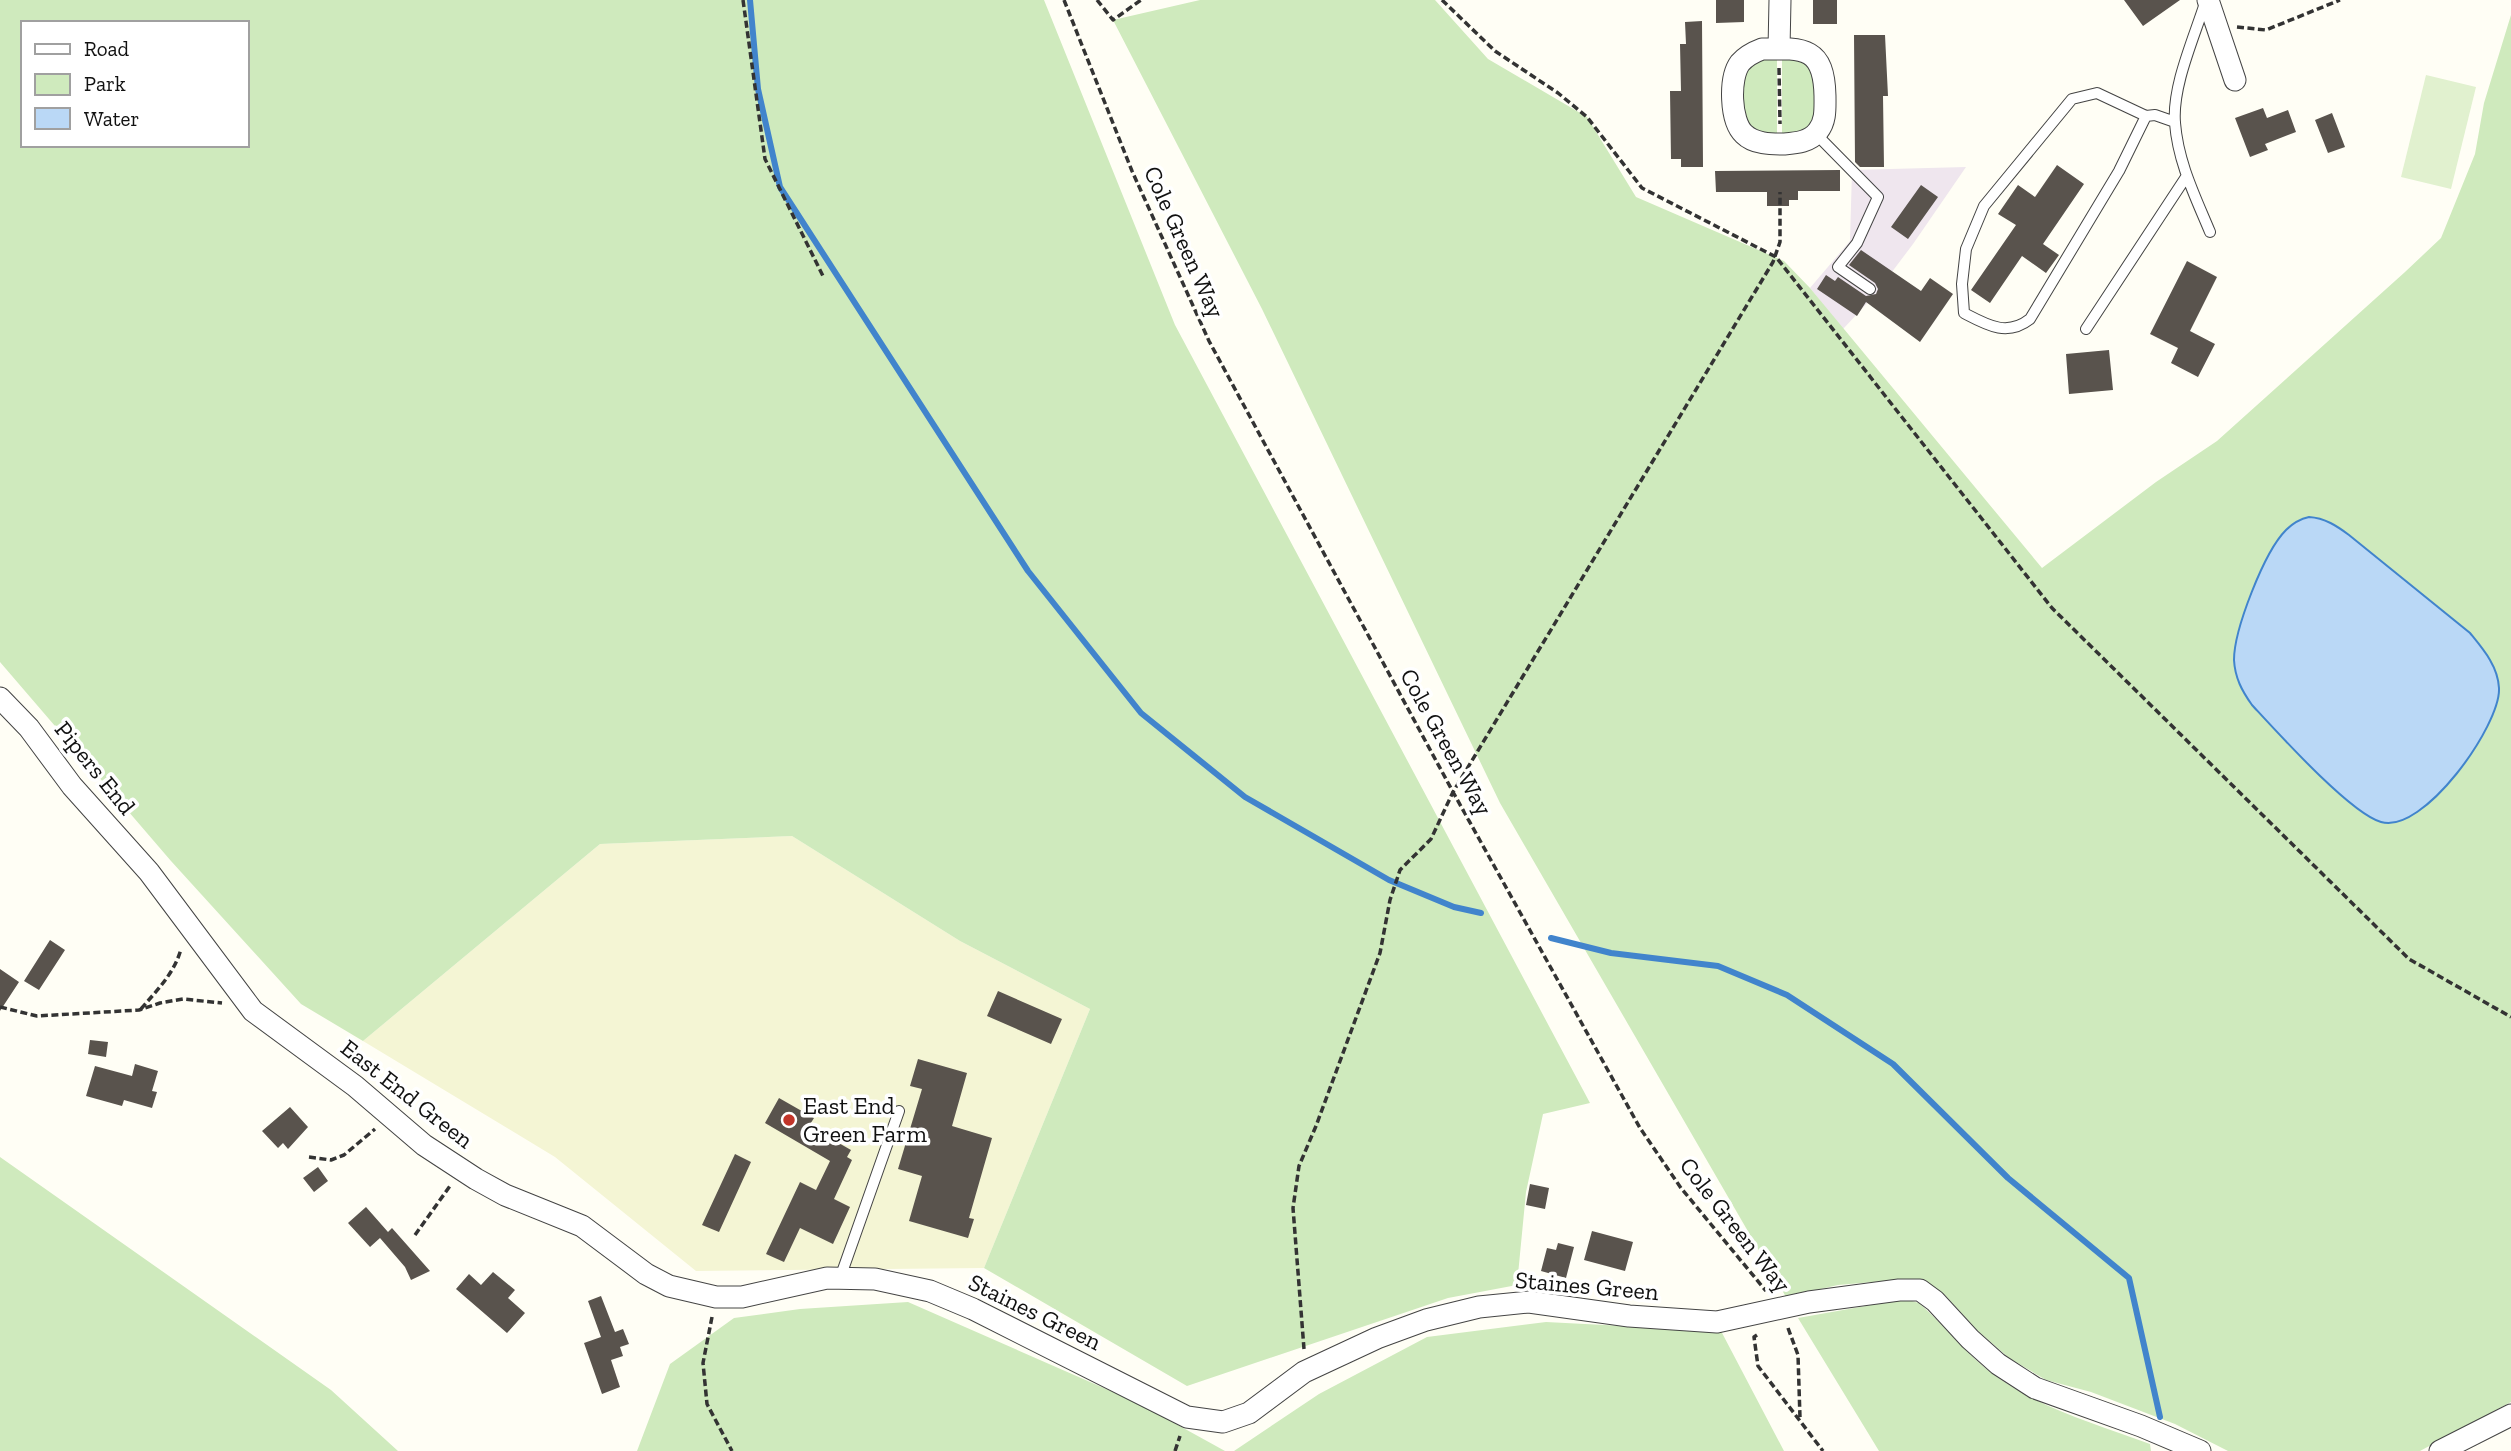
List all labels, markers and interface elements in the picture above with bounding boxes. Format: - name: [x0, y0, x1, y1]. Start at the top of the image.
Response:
- legend: [21, 21, 248, 147]
- text: Road: [84, 36, 130, 61]
- text: Park: [84, 71, 126, 96]
- text: Water: [84, 106, 139, 131]
- street label: Cole Green Way: [1138, 161, 1231, 323]
- street label: Cole Green Way: [1394, 663, 1499, 821]
- street label: Pipers End: [49, 715, 142, 820]
- street label: East End Green: [335, 1033, 479, 1154]
- place label: East End Green Farm: [803, 1091, 927, 1148]
- marker: East End Green Farm: [781, 1112, 797, 1128]
- street label: Cole Green Way: [1674, 1151, 1798, 1299]
- street label: Staines Green: [1514, 1265, 1660, 1306]
- street label: Staines Green: [964, 1267, 1106, 1356]

